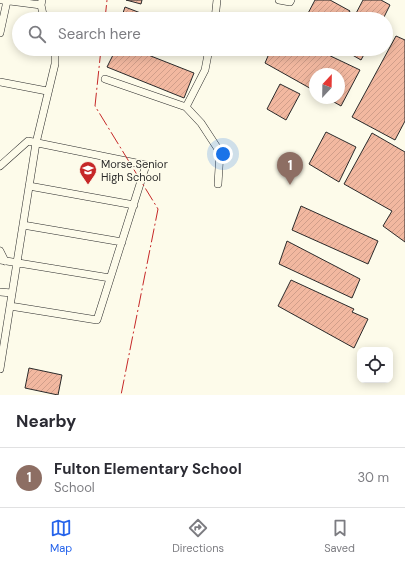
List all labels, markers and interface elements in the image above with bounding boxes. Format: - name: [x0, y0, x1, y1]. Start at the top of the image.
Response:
- search box: [12, 12, 393, 56]
- icon: search: [26, 23, 48, 45]
- text: Search here: [58, 24, 141, 44]
- north arrow: [309, 68, 345, 104]
- your location: [213, 144, 233, 164]
- pin: 1: [277, 152, 303, 185]
- place label: Morse Senior High School: [101, 157, 168, 184]
- school or university icon: Morse Senior High School: [78, 160, 98, 185]
- map controls: [357, 347, 393, 383]
- button: locate: [357, 347, 393, 383]
- text: Nearby: [16, 410, 76, 432]
- text: Fulton Elementary School: [54, 459, 242, 479]
- text: 1: [27, 469, 31, 486]
- text: 30 m: [357, 469, 389, 486]
- text: School: [54, 479, 95, 496]
- tab: Map: [50, 517, 72, 555]
- tab: Directions: [172, 517, 224, 555]
- tab: Saved: [324, 517, 355, 555]

